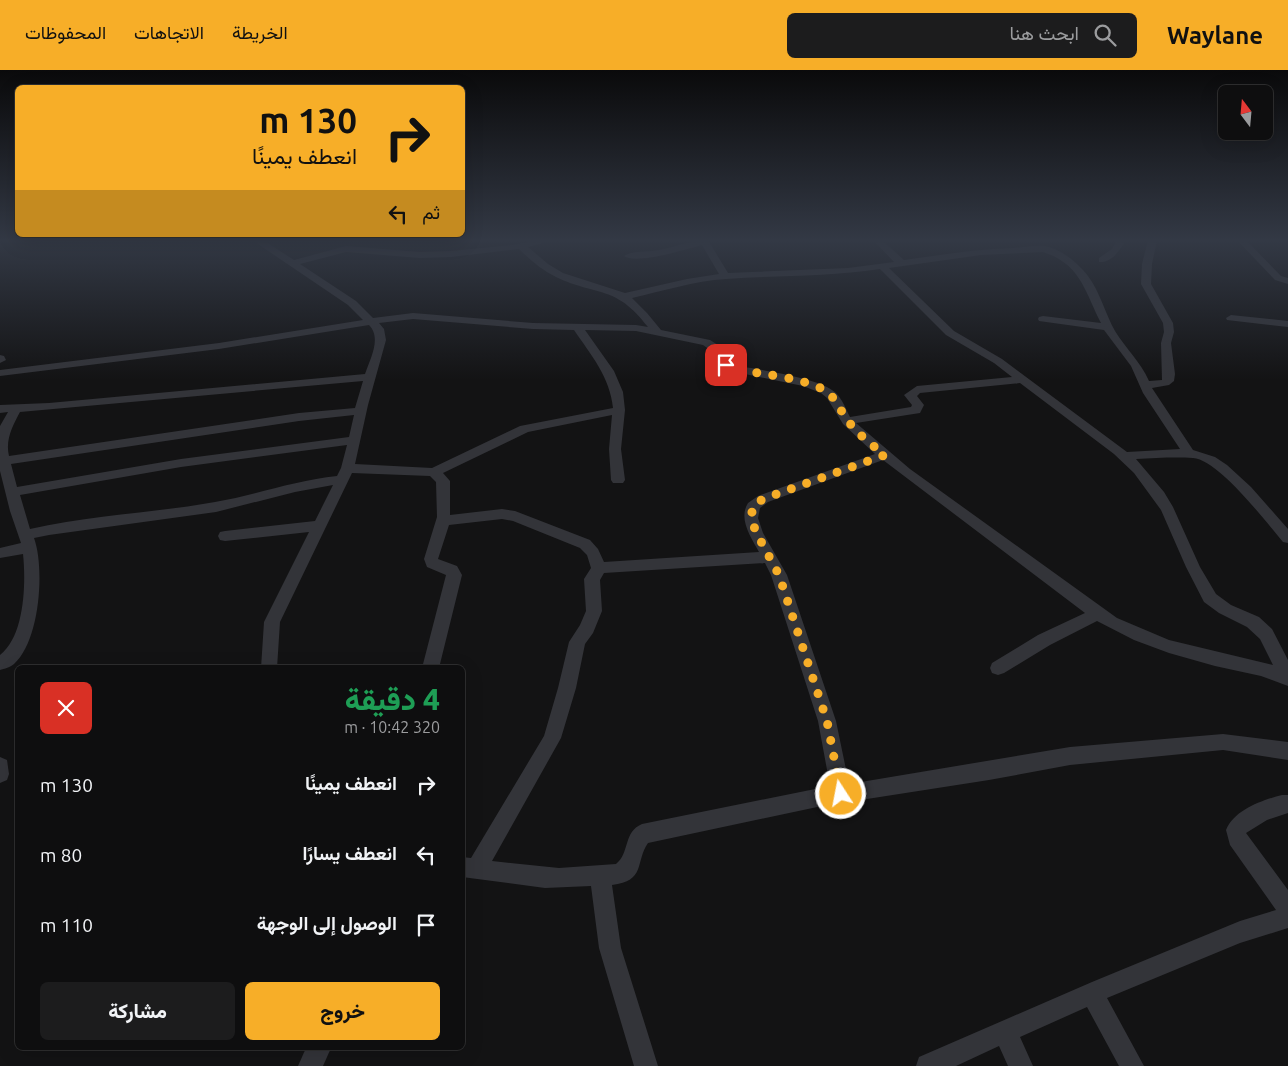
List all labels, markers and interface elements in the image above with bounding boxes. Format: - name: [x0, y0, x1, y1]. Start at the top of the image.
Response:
- search box: [787, 13, 1137, 58]
- icon: search: [1091, 21, 1119, 49]
- text: المحفوظات: [25, 22, 106, 42]
- text: الاتجاهات: [134, 22, 204, 42]
- text: الخريطة: [232, 22, 288, 42]
- text: ابحث هنا: [1009, 22, 1079, 44]
- text: Waylane: [1167, 22, 1263, 49]
- north arrow: [1218, 85, 1272, 140]
- map controls: [1218, 85, 1273, 140]
- text: 130 m: [259, 100, 357, 140]
- icon: right: [375, 105, 440, 170]
- text: انعطف يمينًا: [252, 143, 357, 168]
- icon: left: [384, 200, 412, 228]
- text: ثم: [422, 201, 440, 223]
- pin: [705, 344, 747, 386]
- icon: arrive: [712, 351, 740, 379]
- button: close: [40, 682, 92, 734]
- text: 4 دقيقة: [345, 682, 440, 716]
- text: 320 m · 10:42: [344, 718, 440, 736]
- position arrow: [814, 767, 866, 819]
- icon: right: [412, 771, 440, 799]
- text: انعطف يمينًا: [305, 772, 397, 794]
- text: 130 m: [40, 774, 93, 796]
- icon: left: [412, 841, 440, 869]
- text: انعطف يسارًا: [303, 842, 397, 864]
- text: 80 m: [40, 844, 82, 866]
- icon: arrive: [412, 911, 440, 939]
- text: الوصول إلى الوجهة: [257, 912, 397, 934]
- text: 110 m: [40, 914, 93, 936]
- button: مشاركة: [40, 982, 235, 1040]
- button: خروج: [245, 982, 440, 1040]

